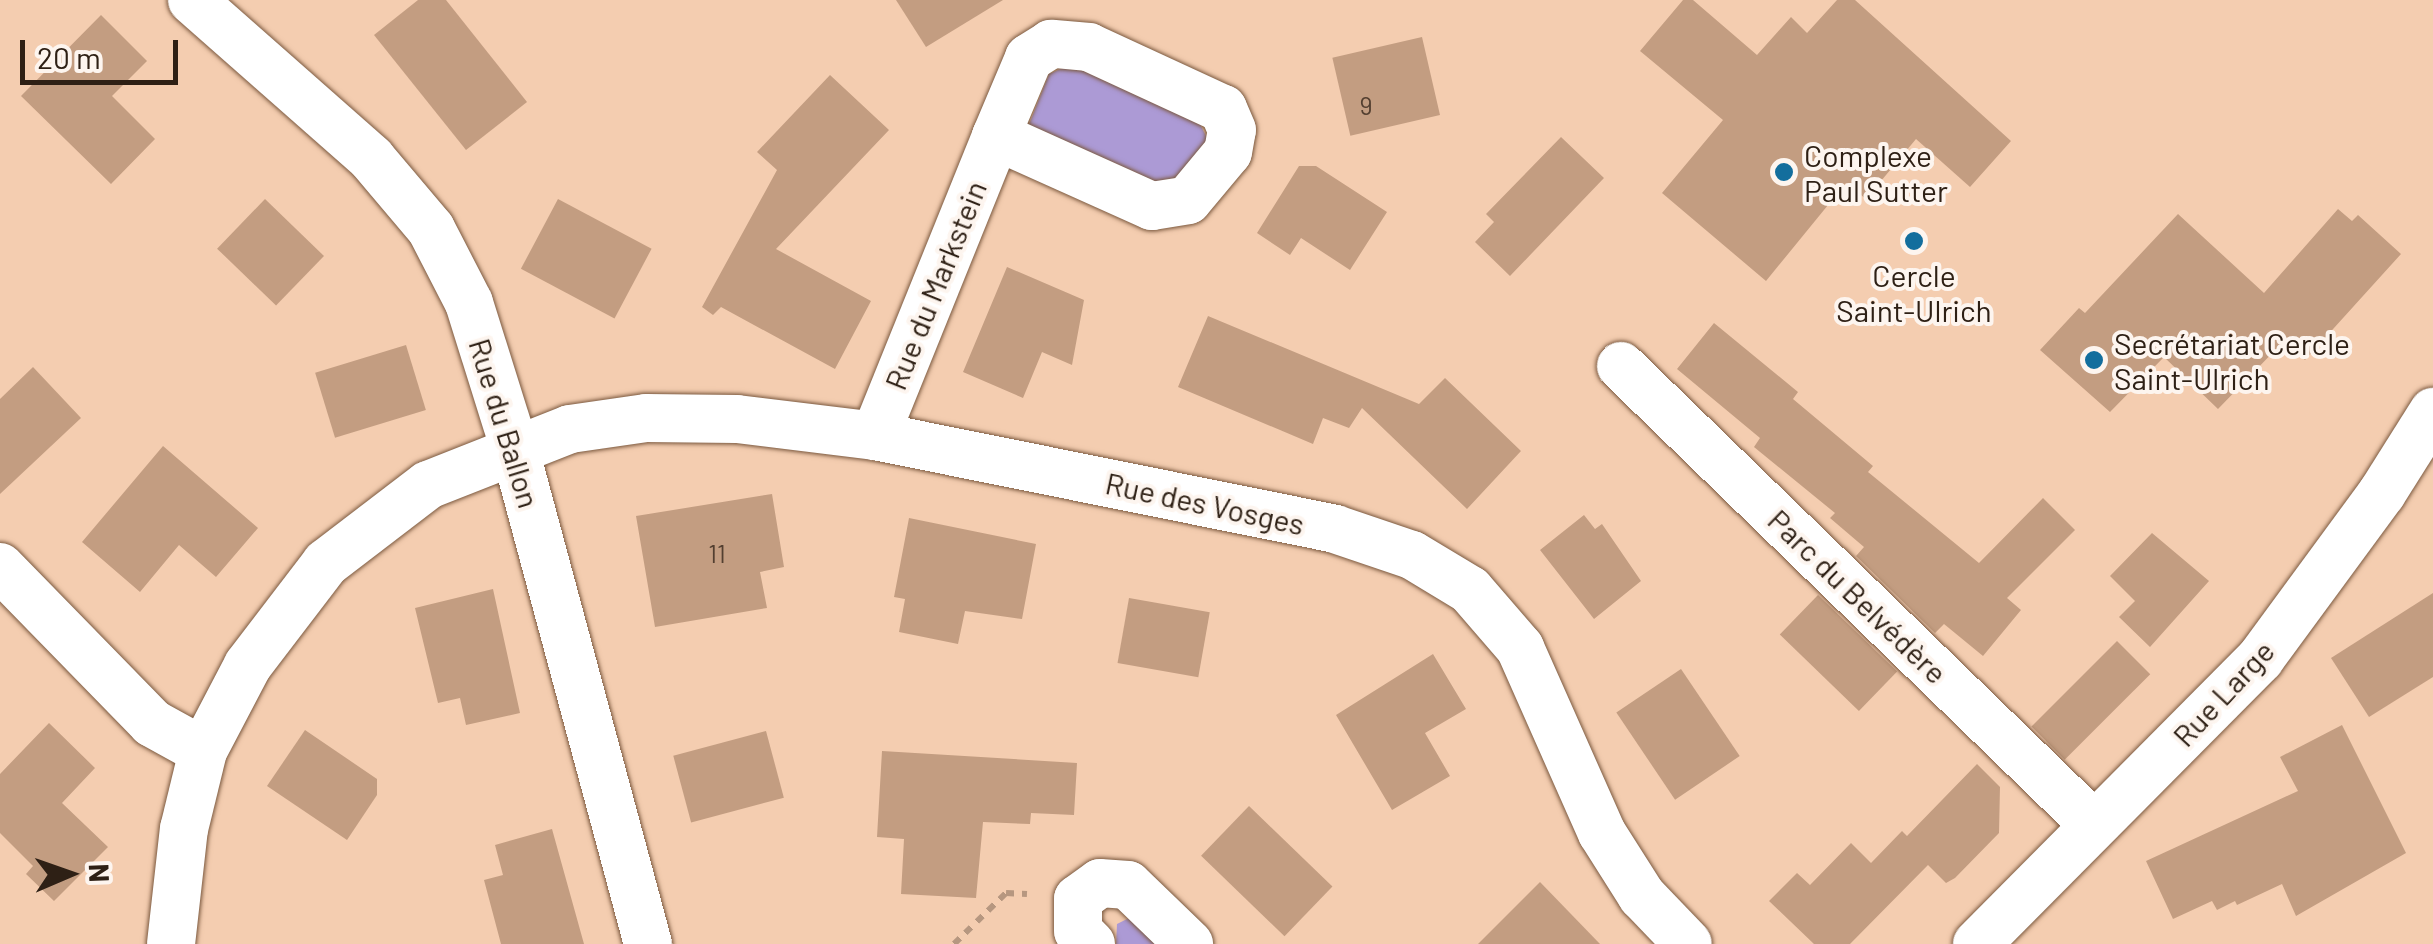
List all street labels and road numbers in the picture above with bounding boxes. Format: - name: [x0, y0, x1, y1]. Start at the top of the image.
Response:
- street label: Rue du Markstein: [877, 175, 993, 395]
- street label: Rue du Ballon: [462, 334, 548, 512]
- street label: Rue des Vosges: [1102, 464, 1308, 542]
- street label: Parc du Belvédère: [1761, 502, 1955, 690]
- street label: Rue Large: [2165, 633, 2281, 753]

